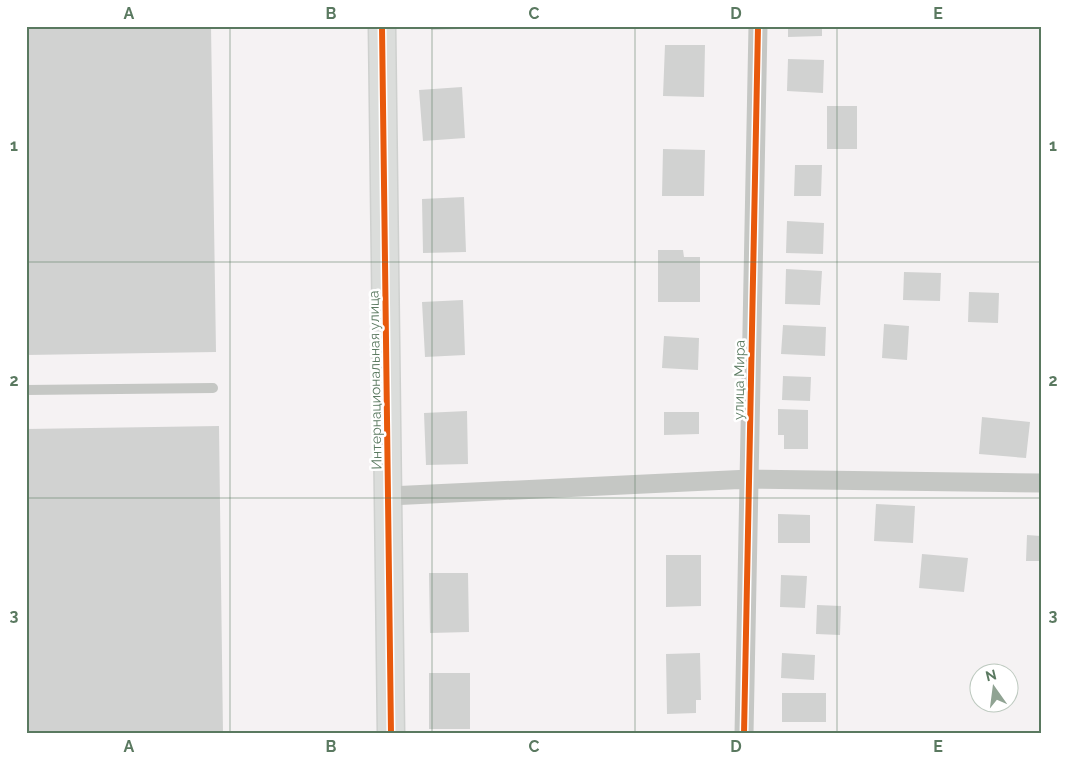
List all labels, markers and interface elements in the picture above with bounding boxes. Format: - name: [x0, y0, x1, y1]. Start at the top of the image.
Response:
- text: A: [124, 4, 135, 23]
- text: B: [326, 4, 337, 23]
- text: C: [529, 4, 540, 23]
- text: D: [730, 4, 742, 23]
- text: E: [933, 4, 943, 23]
- text: 1: [10, 136, 18, 155]
- text: 1: [1049, 136, 1057, 155]
- street label: Интернациональная улица: [365, 290, 385, 470]
- street label: улица Мира: [730, 340, 748, 420]
- text: 2: [9, 371, 19, 390]
- text: 2: [1048, 371, 1058, 390]
- text: 3: [10, 606, 19, 625]
- text: 3: [1049, 606, 1058, 625]
- north arrow: [970, 662, 1020, 712]
- text: N: [984, 666, 998, 684]
- text: A: [124, 737, 135, 756]
- text: B: [326, 737, 337, 756]
- text: C: [529, 737, 540, 756]
- text: D: [730, 737, 742, 756]
- text: E: [933, 737, 943, 756]

